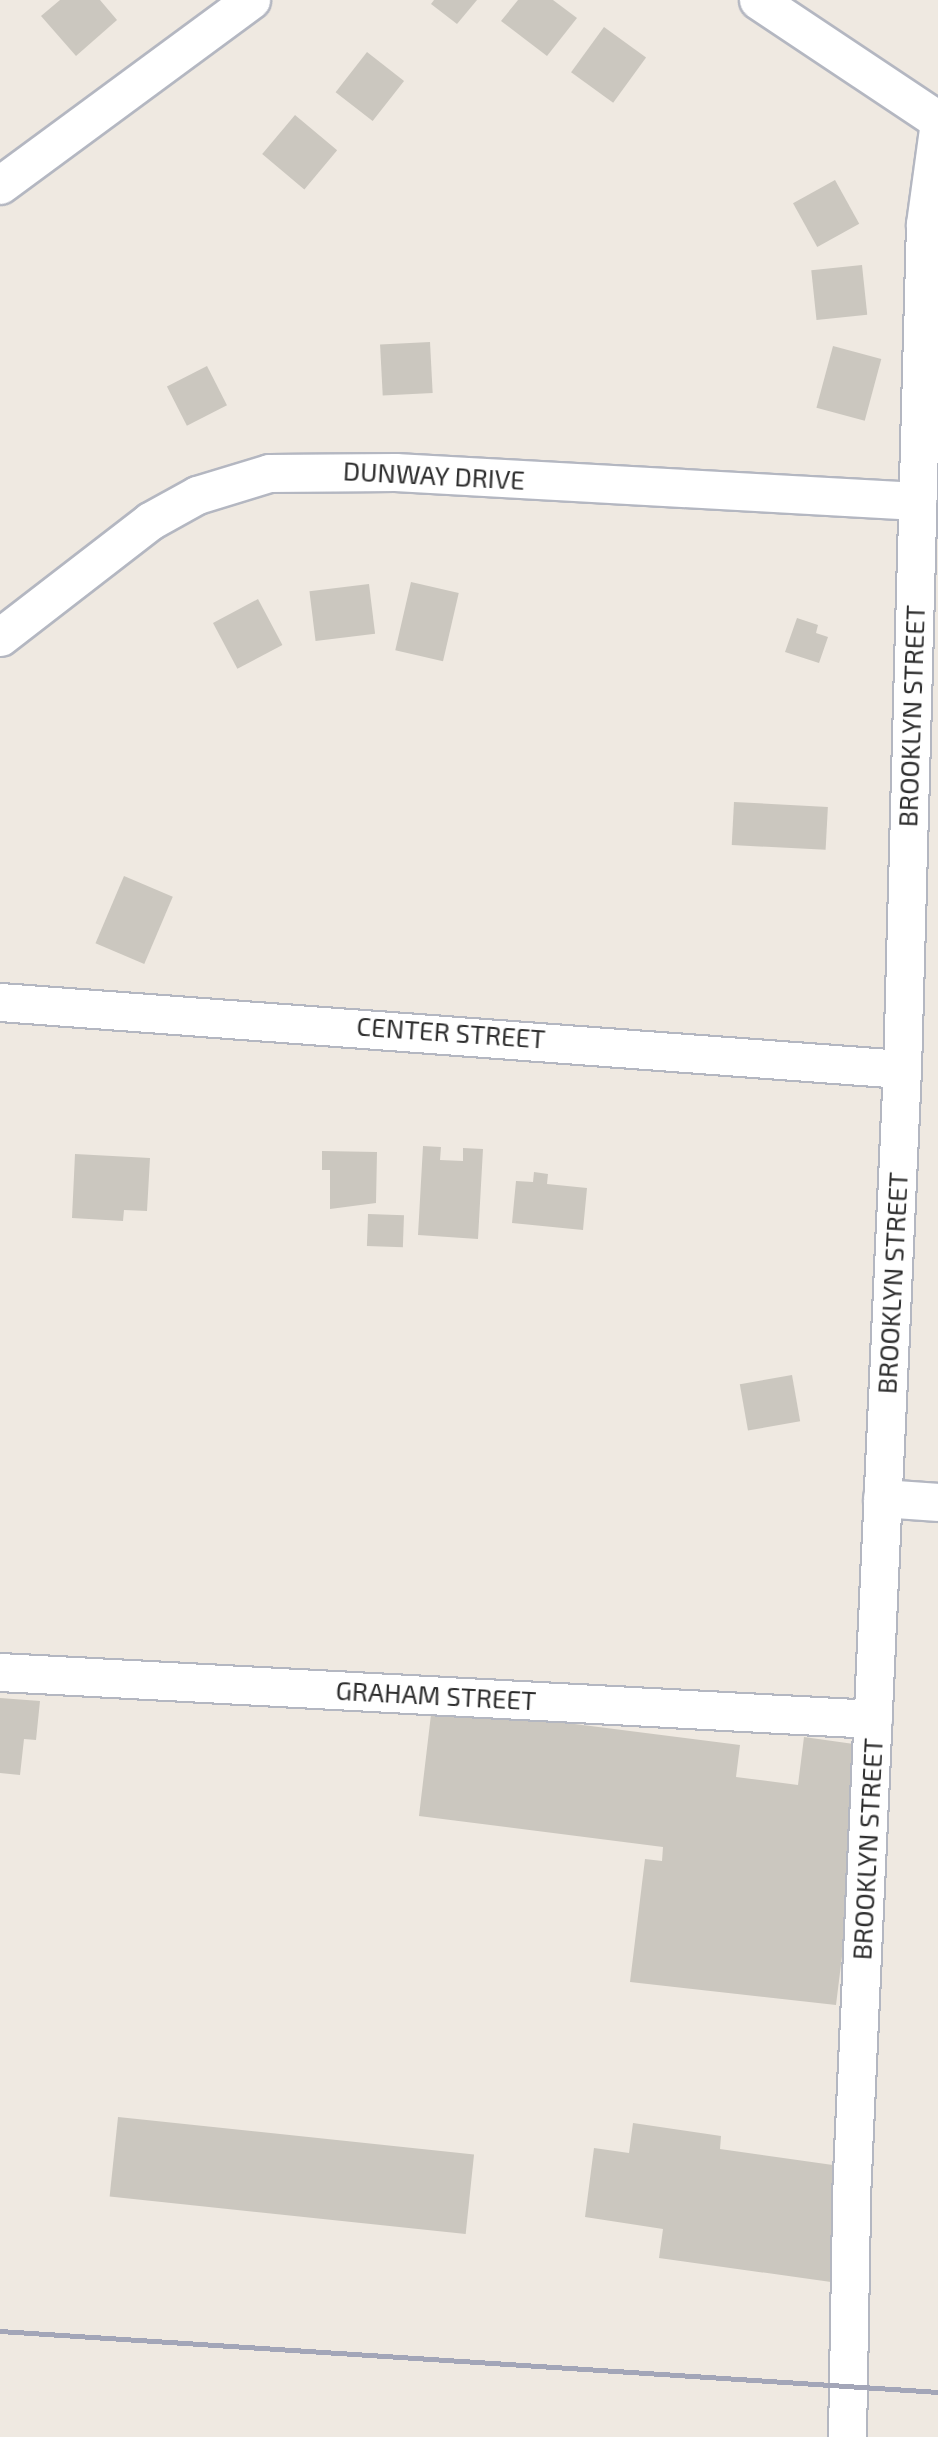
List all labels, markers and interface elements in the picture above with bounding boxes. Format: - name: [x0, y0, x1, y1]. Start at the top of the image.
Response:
- street label: DUNWAY DRIVE: [342, 455, 526, 495]
- street label: BROOKLYN STREET: [892, 604, 930, 828]
- street label: CENTER STREET: [356, 1010, 546, 1054]
- street label: BROOKLYN STREET: [871, 1171, 913, 1395]
- street label: GRAHAM STREET: [335, 1674, 537, 1716]
- street label: BROOKLYN STREET: [846, 1737, 888, 1961]

